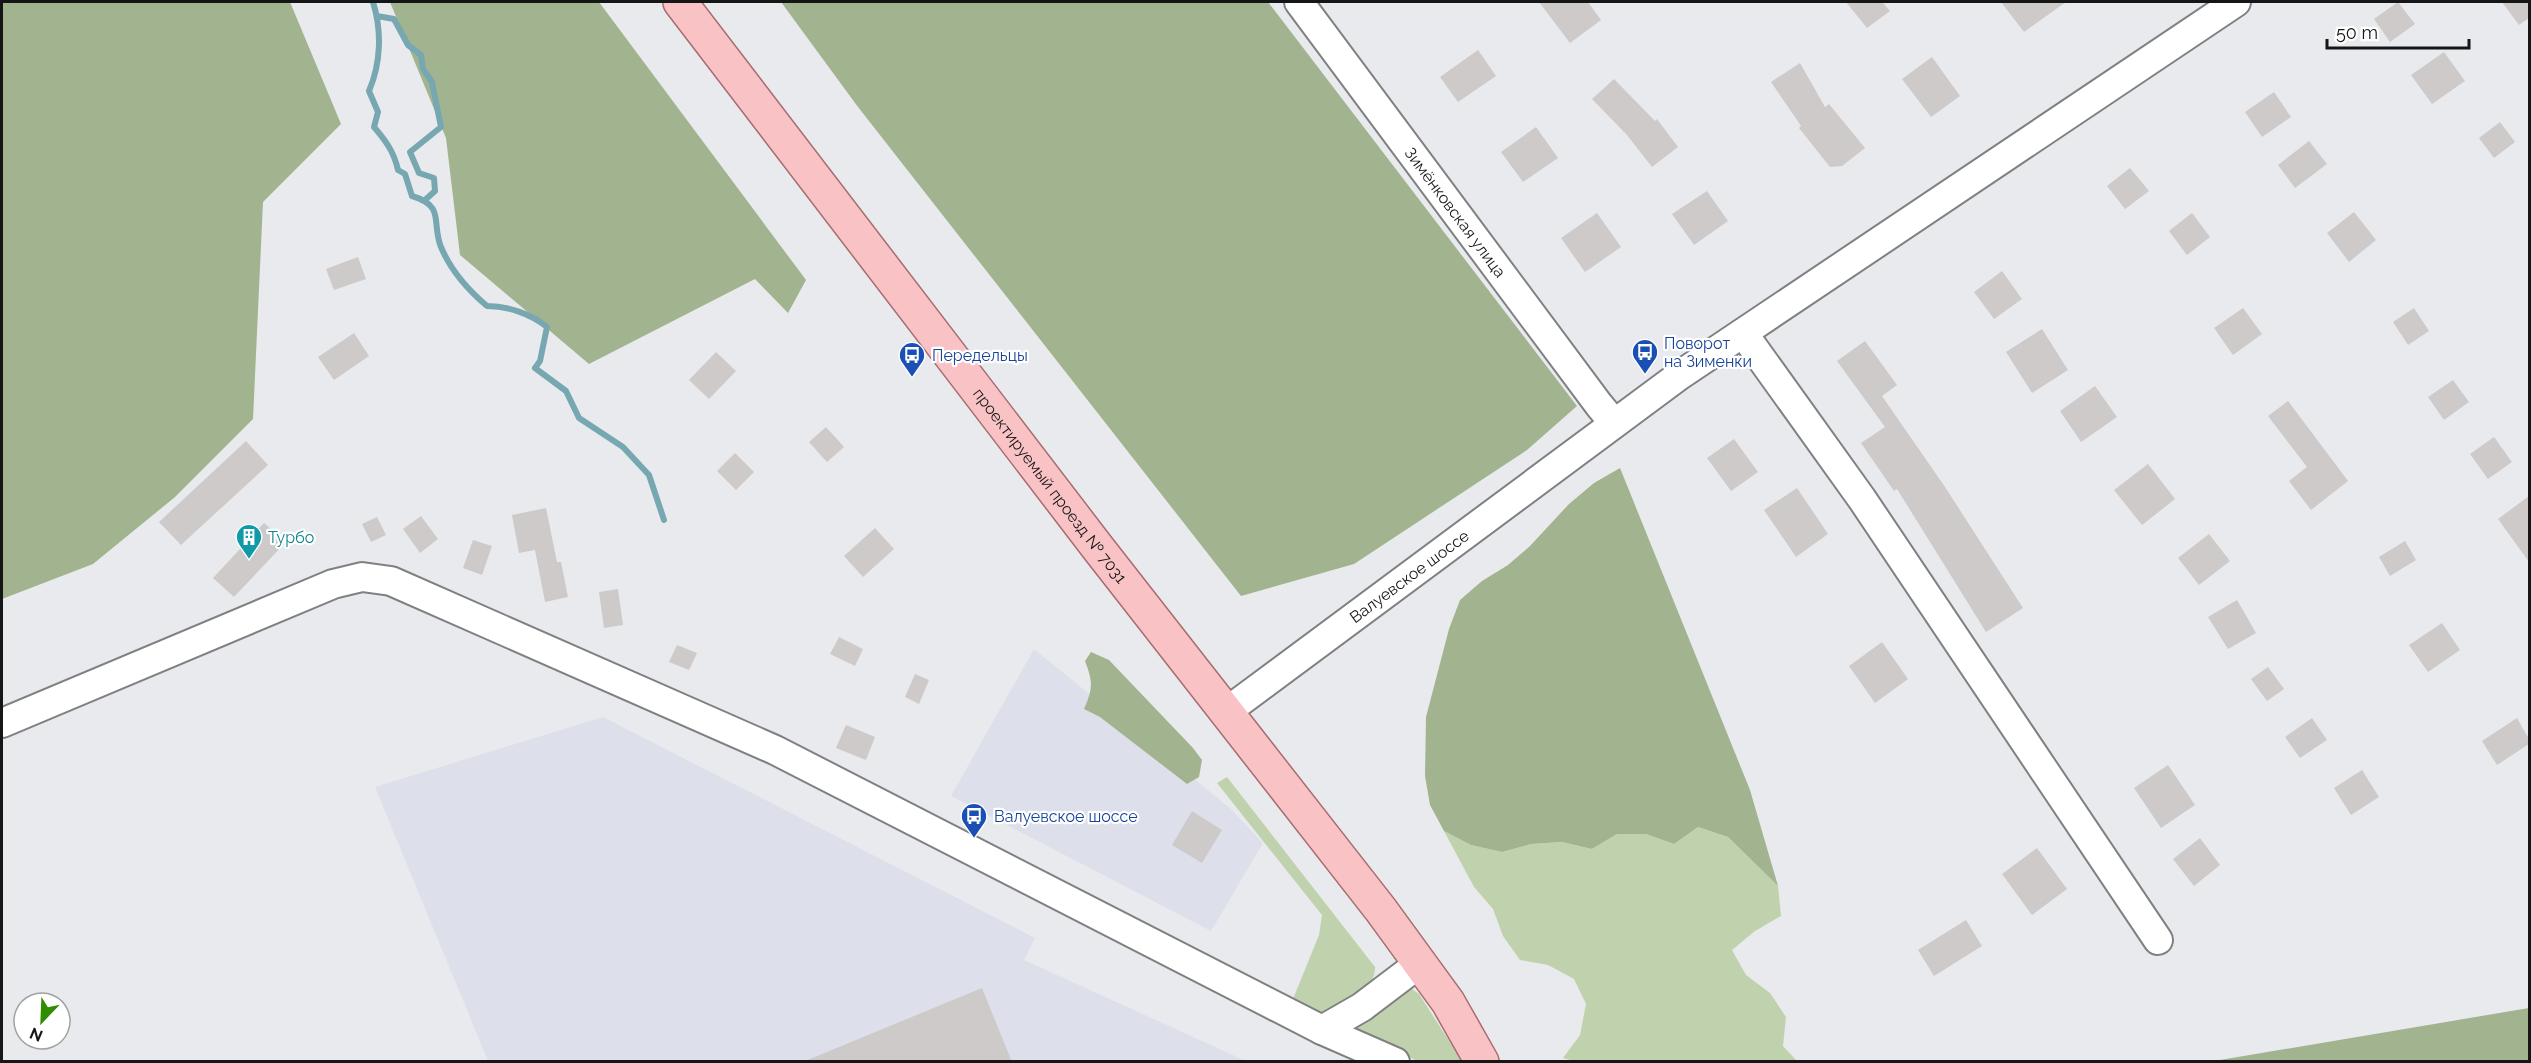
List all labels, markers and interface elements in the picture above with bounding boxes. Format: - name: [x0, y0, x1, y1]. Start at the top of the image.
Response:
- scale bar: [2327, 12, 2470, 50]
- text: 50 m: [2336, 22, 2378, 43]
- street label: Зимёнковская улица: [1401, 143, 1510, 281]
- place label: Поворот на Зименки: [1664, 334, 1752, 371]
- bus stop icon: Поворот на Зименки: [1630, 337, 1660, 375]
- bus stop icon: Передельцы: [897, 340, 927, 378]
- place label: Передельцы: [932, 346, 1028, 365]
- street label: проектируемый проезд № 7031: [969, 384, 1131, 587]
- building icon: Турбо: [234, 522, 264, 560]
- street label: Валуевское шоссе: [1346, 526, 1472, 627]
- place label: Турбо: [268, 528, 314, 547]
- bus stop icon: Валуевское шоссе: [959, 801, 989, 839]
- place label: Валуевское шоссе: [994, 807, 1138, 826]
- north arrow: [12, 991, 72, 1051]
- text: N: [27, 1023, 46, 1045]

